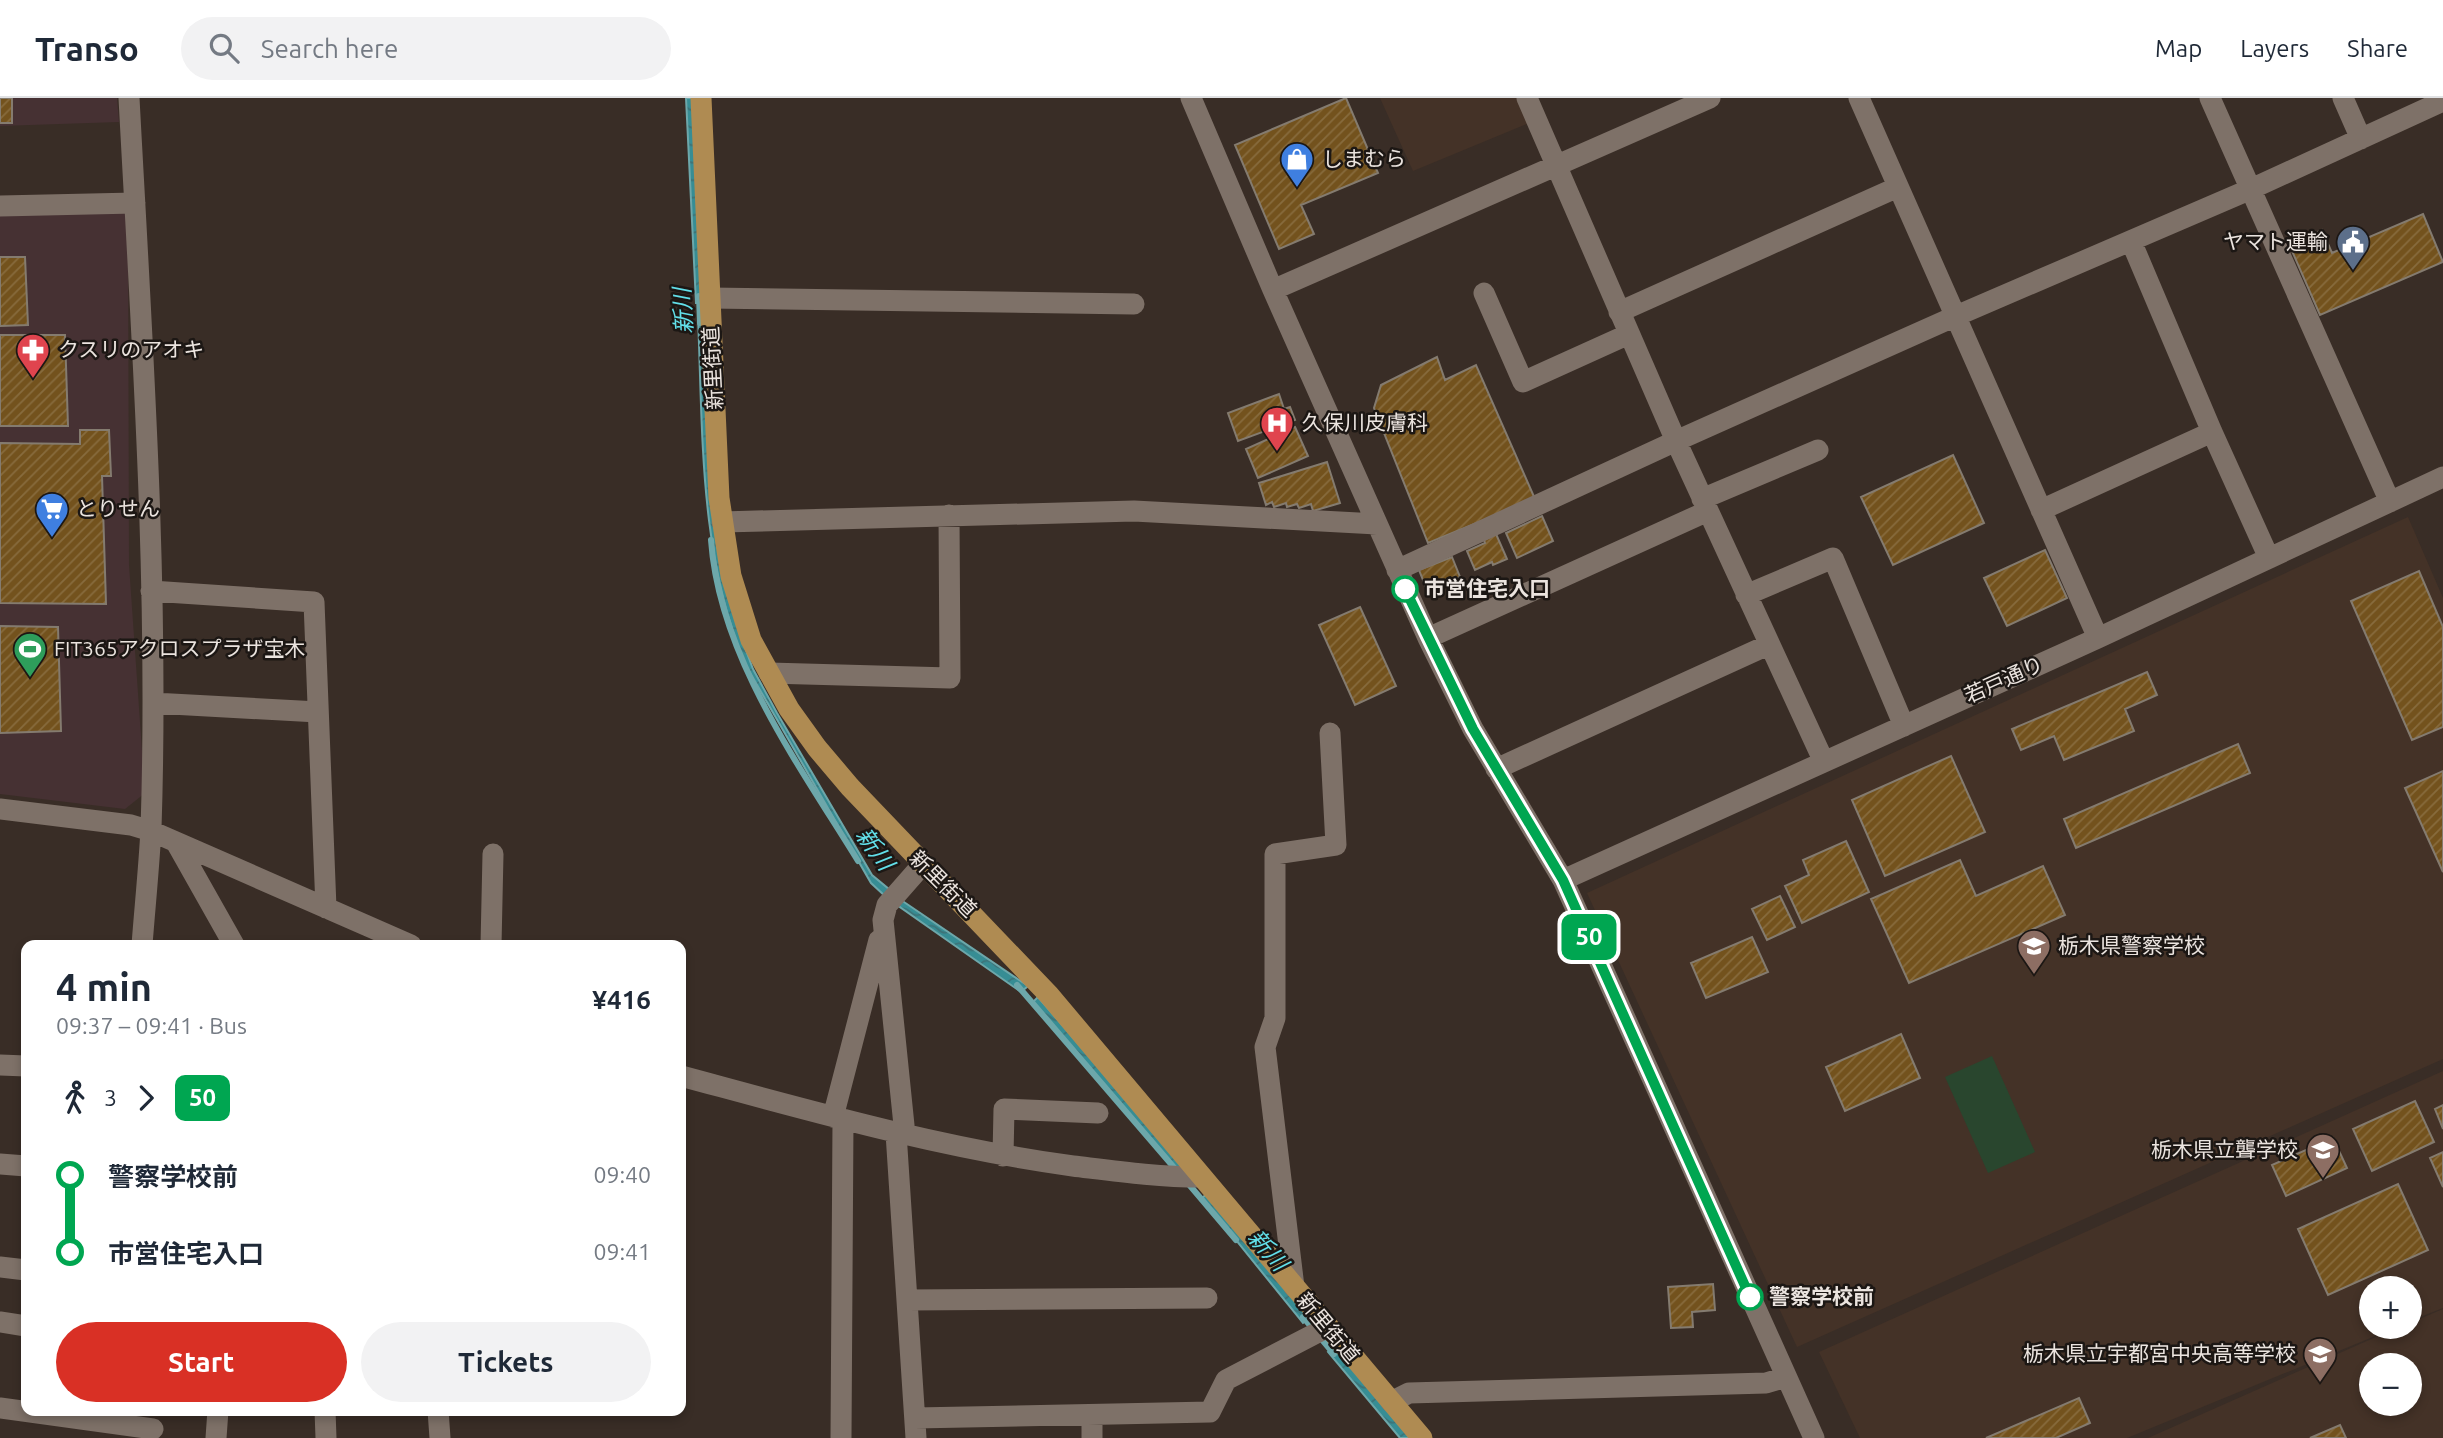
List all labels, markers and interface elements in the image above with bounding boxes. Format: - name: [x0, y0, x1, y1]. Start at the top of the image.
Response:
- search box: [181, 17, 671, 80]
- icon: search: [205, 29, 243, 67]
- text: Transo: [35, 30, 139, 67]
- text: Search here: [261, 34, 398, 63]
- text: Map: [2155, 35, 2202, 62]
- text: Layers: [2240, 35, 2309, 62]
- text: Share: [2347, 35, 2408, 62]
- shop icon: しまむら: [1278, 140, 1316, 189]
- place label: しまむら: [1322, 146, 1406, 170]
- public building icon: ヤマト運輸: [2334, 223, 2372, 272]
- place label: ヤマト運輸: [2223, 229, 2328, 253]
- water label: 新川: [669, 284, 696, 335]
- street label: 新里街道: [698, 325, 726, 411]
- pharmacy icon: クスリのアオキ: [14, 331, 52, 380]
- place label: クスリのアオキ: [58, 337, 204, 361]
- hospital icon: 久保川皮膚科: [1258, 404, 1296, 453]
- place label: 久保川皮膚科: [1302, 410, 1428, 434]
- supermarket icon: とりせん: [33, 490, 71, 539]
- place label: とりせん: [76, 496, 160, 520]
- marker: 市営住宅入口: [1392, 576, 1418, 602]
- place label: 市営住宅入口: [1424, 576, 1550, 600]
- sports icon: FIT365アクロスプラザ宝木: [11, 630, 49, 679]
- place label: FIT365アクロスプラザ宝木: [54, 636, 306, 660]
- street label: 若戸通り: [1960, 651, 2047, 707]
- water label: 新川: [852, 823, 901, 877]
- street label: 新里街道: [906, 845, 982, 921]
- line badge: 50: [1558, 914, 1620, 960]
- text: 50: [1575, 923, 1603, 950]
- school or university icon: 栃木県警察学校: [2015, 927, 2053, 976]
- place label: 栃木県警察学校: [2058, 933, 2205, 957]
- text: 4 min: [56, 966, 152, 1008]
- text: ¥416: [592, 985, 651, 1014]
- text: 09:37 – 09:41 · Bus: [56, 1013, 247, 1038]
- icon: walk: [56, 1079, 94, 1117]
- icon: forward: [127, 1079, 165, 1117]
- text: 50: [189, 1084, 216, 1111]
- text: 3: [104, 1085, 117, 1110]
- school or university icon: 栃木県立聾学校: [2304, 1131, 2342, 1180]
- place label: 栃木県立聾学校: [2151, 1137, 2298, 1161]
- text: 警察学校前: [108, 1162, 238, 1191]
- text: 09:40: [593, 1162, 651, 1187]
- water label: 新川: [1244, 1224, 1295, 1277]
- text: 市営住宅入口: [108, 1239, 264, 1268]
- text: 09:41: [593, 1239, 651, 1264]
- map controls: [2359, 1276, 2422, 1416]
- button: +: [2359, 1276, 2422, 1339]
- marker: 警察学校前: [1737, 1284, 1763, 1310]
- place label: 警察学校前: [1769, 1284, 1874, 1308]
- street label: 新里街道: [1293, 1287, 1365, 1367]
- button: Start: [56, 1322, 347, 1402]
- button: Tickets: [361, 1322, 651, 1402]
- school or university icon: 栃木県立宇都宮中央高等学校: [2301, 1335, 2339, 1384]
- place label: 栃木県立宇都宮中央高等学校: [2023, 1341, 2296, 1365]
- button: −: [2359, 1353, 2422, 1416]

